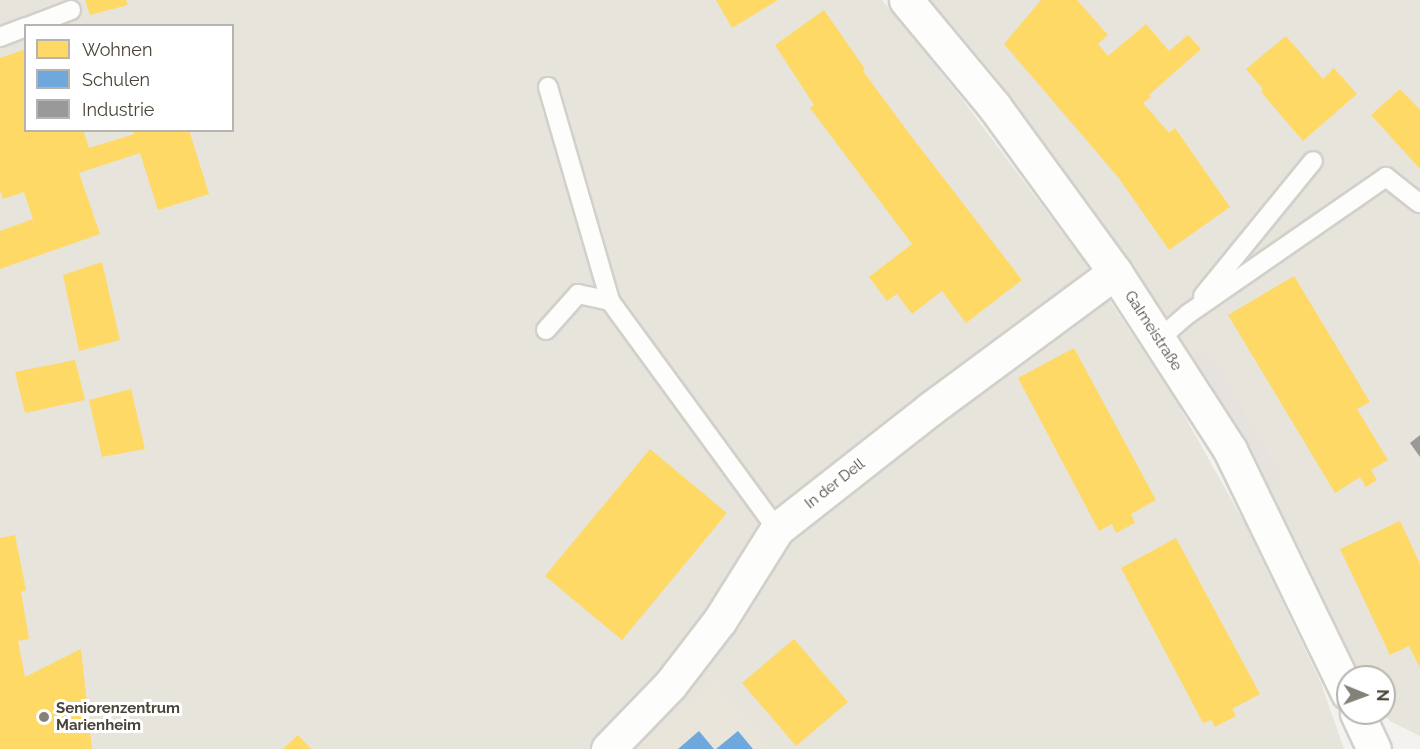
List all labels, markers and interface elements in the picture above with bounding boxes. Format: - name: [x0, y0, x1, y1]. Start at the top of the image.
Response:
- legend: [24, 24, 234, 132]
- text: Wohnen: [82, 39, 152, 60]
- text: Schulen: [82, 69, 150, 90]
- text: Industrie: [82, 99, 154, 120]
- street label: Galmeistraße: [1121, 288, 1185, 374]
- street label: In der Dell: [801, 455, 869, 513]
- north arrow: [1336, 665, 1396, 725]
- text: N: [1373, 689, 1392, 702]
- place label: Seniorenzentrum Marienheim: [56, 699, 180, 734]
- marker: Seniorenzentrum Marienheim: [37, 710, 51, 724]

